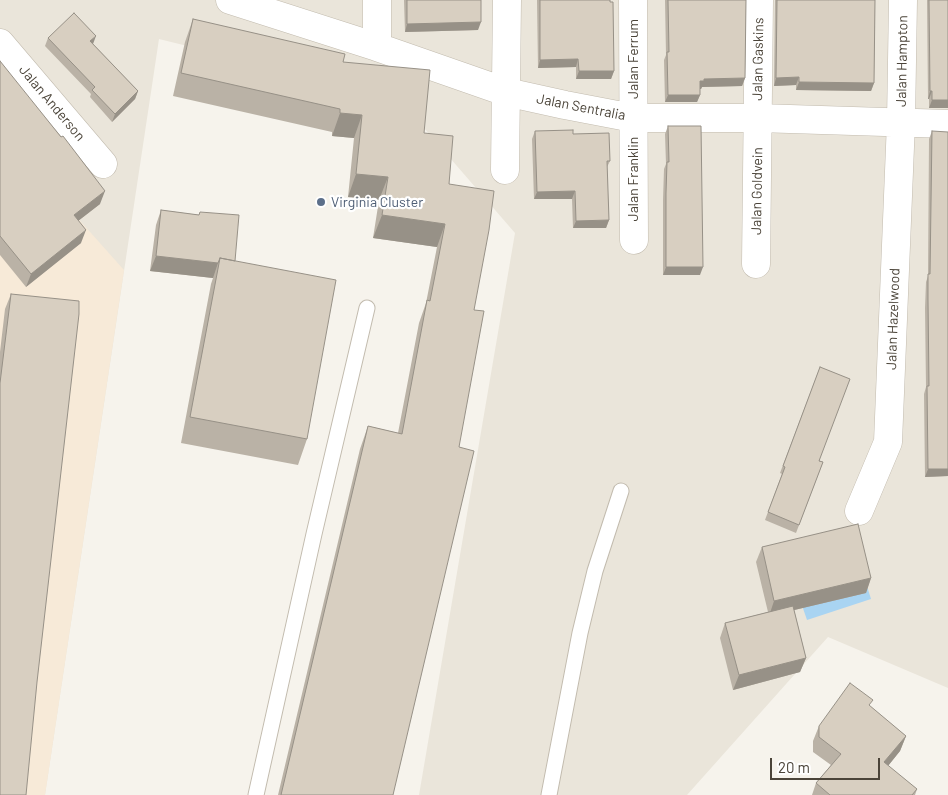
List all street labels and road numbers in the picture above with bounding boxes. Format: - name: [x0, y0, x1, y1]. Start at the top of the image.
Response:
- street label: Jalan Hampton: [893, 15, 911, 107]
- street label: Jalan Gaskins: [749, 17, 767, 101]
- street label: Jalan Ferrum: [625, 19, 641, 99]
- street label: Jalan Anderson: [15, 62, 89, 144]
- street label: Jalan Sentralia: [535, 90, 627, 124]
- street label: Jalan Franklin: [625, 137, 641, 221]
- street label: Jalan Goldvein: [748, 147, 766, 235]
- street label: Jalan Hazelwood: [883, 268, 903, 370]

